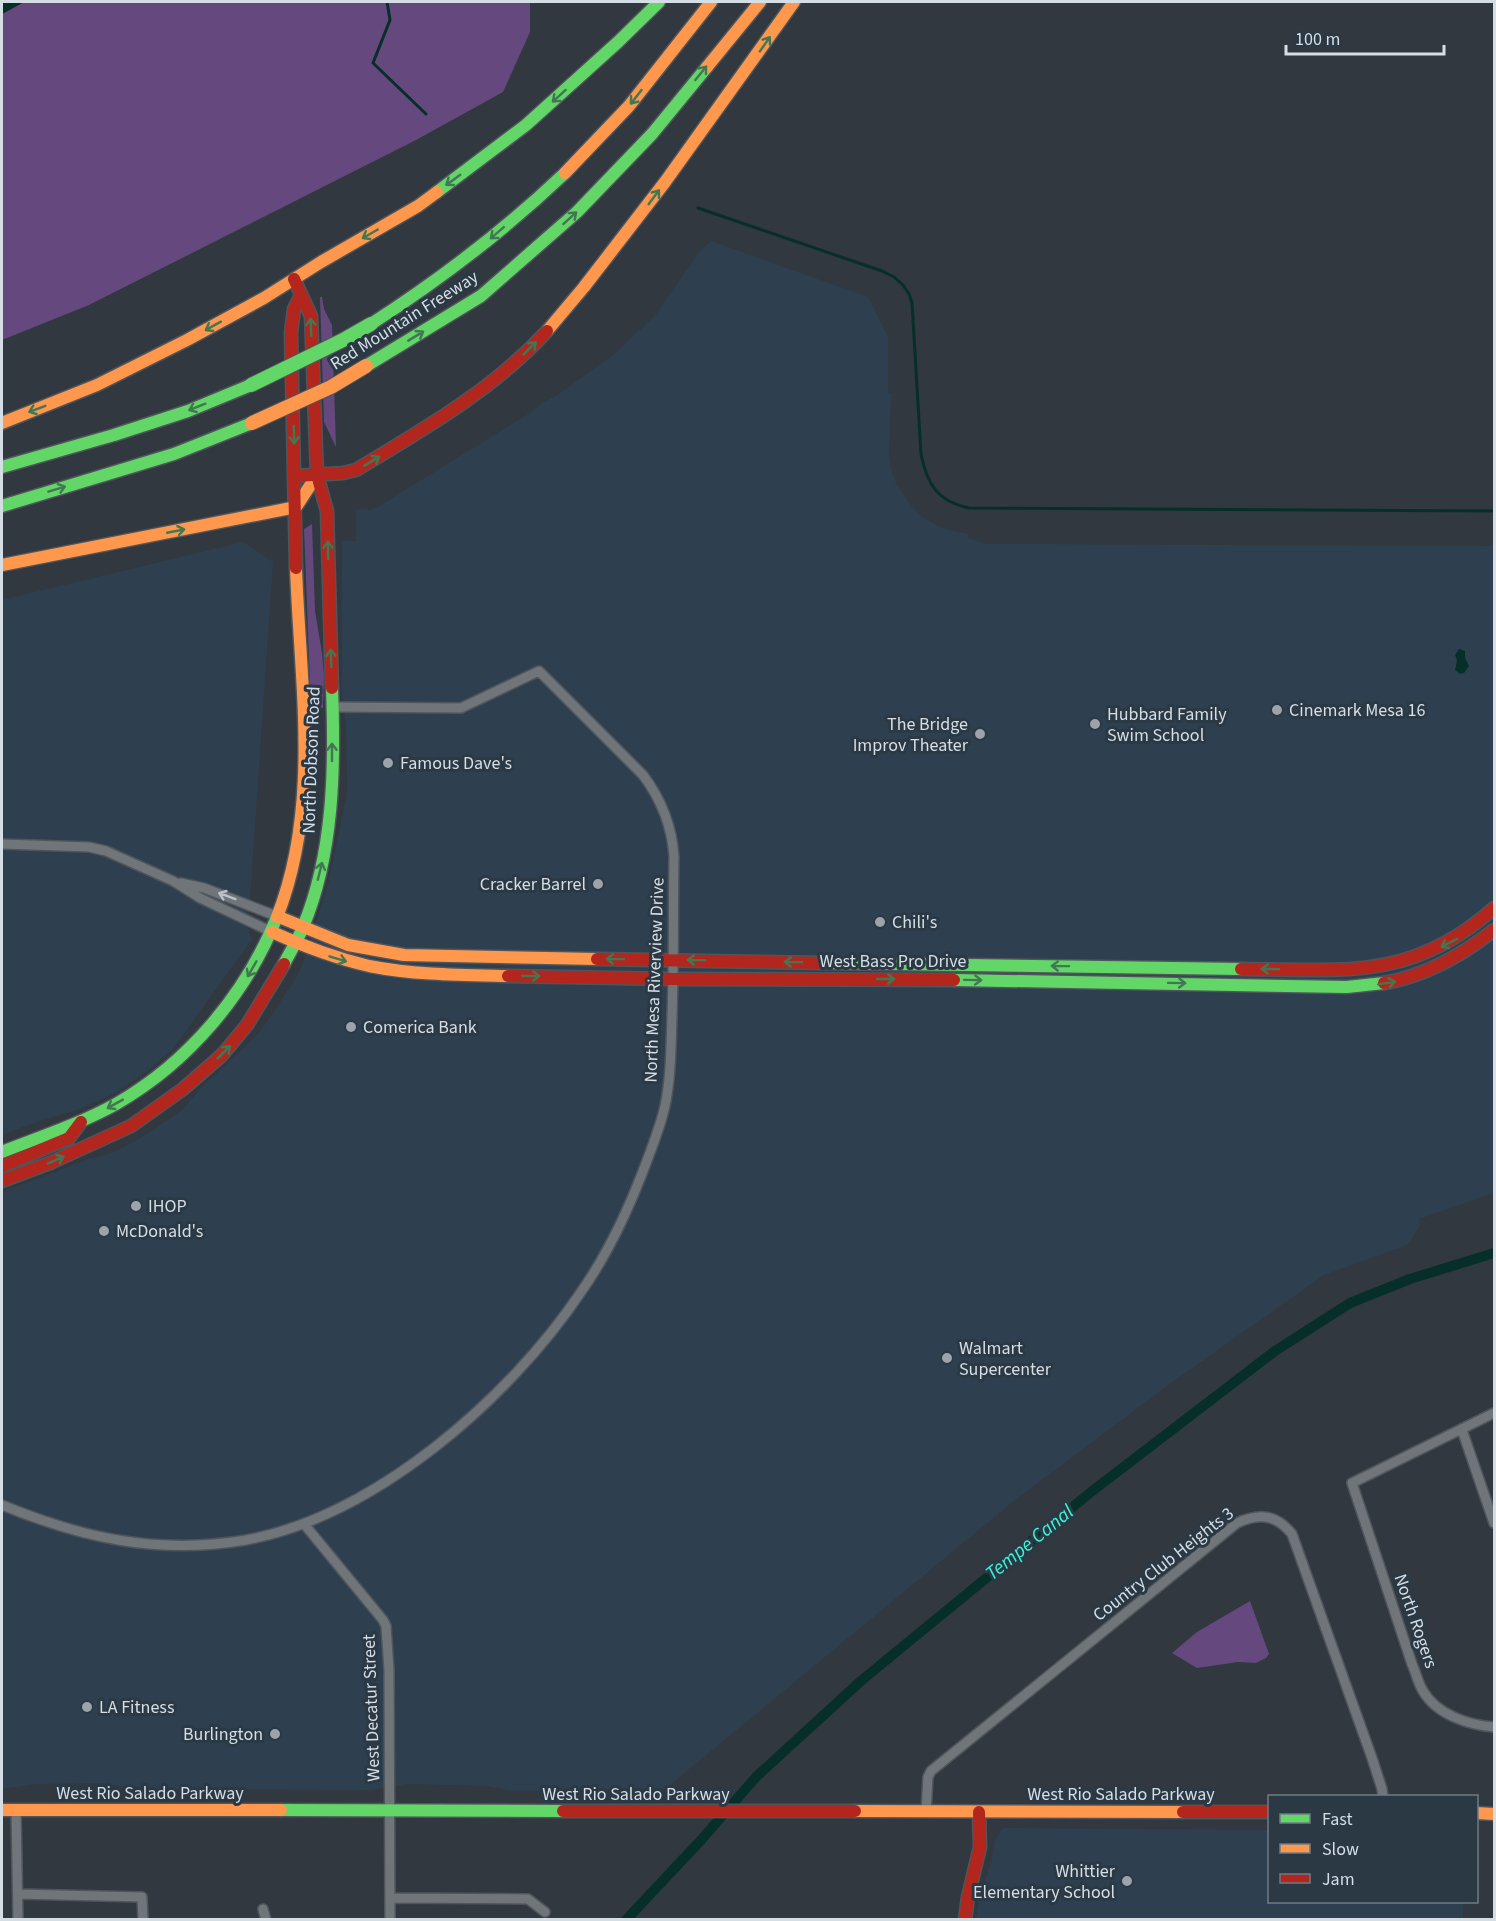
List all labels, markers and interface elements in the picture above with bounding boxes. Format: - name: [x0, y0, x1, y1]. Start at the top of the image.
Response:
- scale bar: [1286, 18, 1444, 56]
- text: 100 m: [1295, 27, 1340, 52]
- one-way arrow: [759, 36, 771, 53]
- one-way arrow: [695, 66, 708, 82]
- one-way arrow: [552, 88, 567, 102]
- one-way arrow: [630, 89, 643, 105]
- one-way arrow: [445, 174, 461, 187]
- one-way arrow: [648, 190, 660, 206]
- one-way arrow: [563, 211, 578, 225]
- one-way arrow: [490, 226, 505, 240]
- one-way arrow: [361, 229, 379, 240]
- street label: Red Mountain Freeway: [325, 264, 484, 376]
- one-way arrow: [306, 317, 317, 337]
- one-way arrow: [205, 320, 222, 332]
- one-way arrow: [407, 329, 424, 341]
- one-way arrow: [523, 340, 538, 355]
- one-way arrow: [188, 403, 206, 414]
- one-way arrow: [28, 405, 47, 416]
- one-way arrow: [288, 425, 300, 445]
- one-way arrow: [363, 454, 380, 466]
- one-way arrow: [47, 482, 66, 493]
- one-way arrow: [166, 525, 186, 536]
- one-way arrow: [322, 540, 334, 560]
- one-way arrow: [326, 648, 337, 668]
- street label: North Dobson Road: [296, 686, 327, 834]
- place label: Cinemark Mesa 16: [1289, 698, 1425, 723]
- place label: Hubbard Family Swim School: [1107, 702, 1227, 748]
- marker: Cinemark Mesa 16: [1270, 703, 1284, 717]
- place label: The Bridge Improv Theater: [853, 712, 969, 758]
- marker: Hubbard Family Swim School: [1088, 717, 1102, 731]
- marker: The Bridge Improv Theater: [973, 727, 987, 741]
- one-way arrow: [327, 743, 338, 763]
- place label: Famous Dave's: [400, 751, 512, 776]
- marker: Famous Dave's: [381, 756, 395, 770]
- one-way arrow: [314, 862, 326, 881]
- place label: Cracker Barrel: [480, 872, 586, 897]
- marker: Cracker Barrel: [591, 877, 605, 891]
- street label: North Mesa Riverview Drive: [638, 877, 671, 1083]
- one-way arrow: [218, 890, 237, 901]
- place label: Chili's: [892, 910, 937, 935]
- marker: Chili's: [873, 915, 887, 929]
- one-way arrow: [1440, 937, 1458, 949]
- street label: West Bass Pro Drive: [820, 949, 967, 974]
- one-way arrow: [605, 953, 625, 965]
- one-way arrow: [328, 954, 347, 965]
- one-way arrow: [686, 954, 706, 966]
- one-way arrow: [784, 956, 804, 968]
- one-way arrow: [245, 960, 257, 977]
- one-way arrow: [1051, 960, 1071, 972]
- one-way arrow: [1260, 963, 1280, 975]
- one-way arrow: [521, 970, 541, 982]
- one-way arrow: [876, 973, 896, 985]
- one-way arrow: [963, 974, 983, 986]
- one-way arrow: [1166, 977, 1186, 989]
- one-way arrow: [1376, 977, 1396, 988]
- place label: Comerica Bank: [363, 1015, 477, 1040]
- marker: Comerica Bank: [344, 1020, 358, 1034]
- one-way arrow: [216, 1045, 231, 1060]
- one-way arrow: [106, 1099, 124, 1110]
- one-way arrow: [46, 1154, 65, 1165]
- place label: IHOP: [148, 1194, 187, 1219]
- marker: IHOP: [129, 1199, 143, 1213]
- place label: McDonald's: [116, 1219, 203, 1244]
- marker: McDonald's: [97, 1224, 111, 1238]
- place label: Walmart Supercenter: [959, 1336, 1052, 1382]
- marker: Walmart Supercenter: [940, 1351, 954, 1365]
- water label: Tempe Canal: [979, 1498, 1080, 1587]
- street label: Country Club Heights 3: [1088, 1501, 1239, 1627]
- street label: North Rogers: [1388, 1571, 1443, 1672]
- street label: West Decatur Street: [356, 1634, 387, 1782]
- place label: LA Fitness: [99, 1695, 174, 1720]
- marker: LA Fitness: [80, 1700, 94, 1714]
- place label: Burlington: [183, 1722, 263, 1747]
- marker: Burlington: [268, 1727, 282, 1741]
- street label: West Rio Salado Parkway: [56, 1781, 244, 1806]
- street label: West Rio Salado Parkway: [542, 1782, 730, 1807]
- street label: West Rio Salado Parkway: [1027, 1782, 1215, 1807]
- legend: [1268, 1795, 1478, 1903]
- text: Fast: [1322, 1807, 1353, 1832]
- text: Slow: [1322, 1837, 1359, 1862]
- place label: Whittier Elementary School: [973, 1859, 1116, 1905]
- text: Jam: [1322, 1867, 1355, 1892]
- marker: Whittier Elementary School: [1120, 1874, 1134, 1888]

